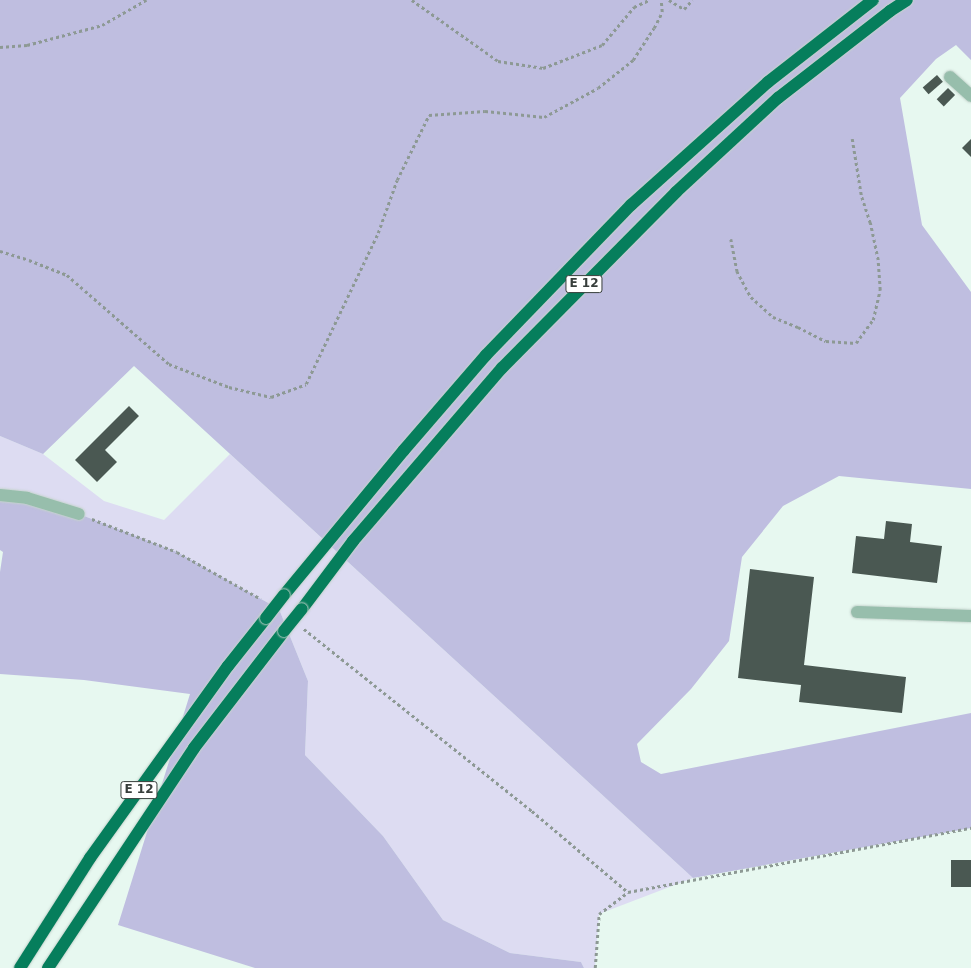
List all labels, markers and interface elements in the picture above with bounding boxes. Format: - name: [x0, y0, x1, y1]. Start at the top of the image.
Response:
- road number: E 12: [565, 274, 603, 294]
- road number: E 12: [120, 780, 158, 800]

